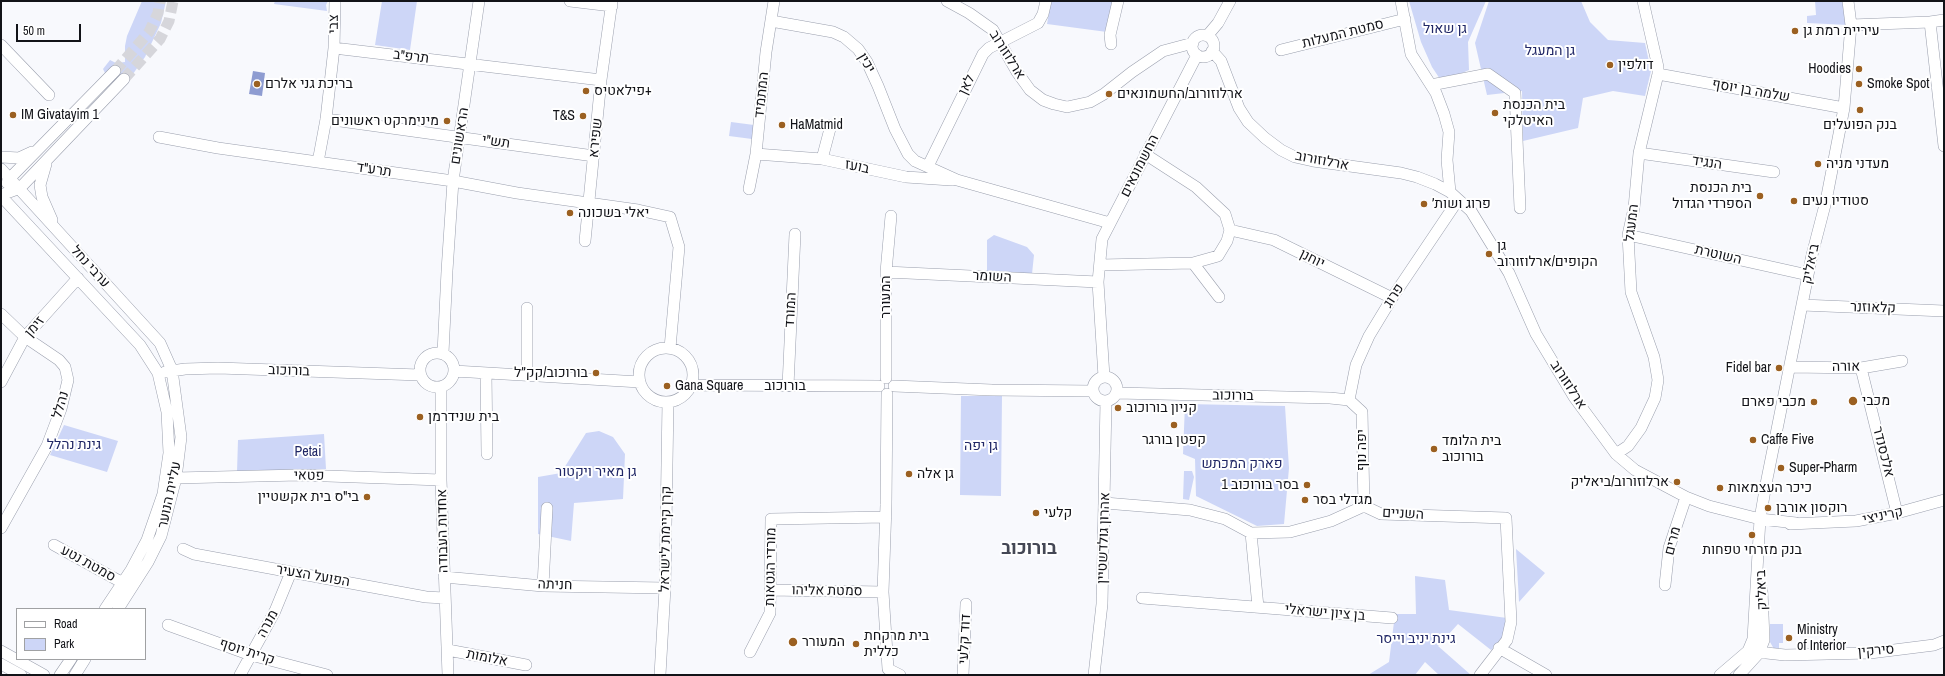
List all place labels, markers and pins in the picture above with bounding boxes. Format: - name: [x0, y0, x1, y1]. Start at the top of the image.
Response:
- place label: עיריית רמת גן: [1803, 23, 1880, 39]
- marker: עיריית רמת גן: [1790, 26, 1800, 36]
- place label: דולפין: [1618, 57, 1654, 73]
- marker: דולפין: [1605, 60, 1615, 70]
- place label: Hoodies: [1808, 61, 1851, 77]
- marker: Hoodies: [1854, 64, 1864, 74]
- place label: בריכת גני אלרם: [265, 76, 353, 92]
- place label: Smoke Spot: [1867, 76, 1930, 92]
- marker: בריכת גני אלרם: [252, 79, 262, 89]
- marker: Smoke Spot: [1854, 79, 1864, 89]
- place label: פילאטיס+: [594, 83, 652, 99]
- marker: פילאטיס+: [581, 86, 591, 96]
- place label: ארלוזורוב/החשמונאים: [1117, 86, 1243, 102]
- marker: ארלוזורוב/החשמונאים: [1104, 89, 1114, 99]
- place label: בית הכנסת האיטלקי: [1503, 97, 1565, 130]
- marker: בנק הפועלים: [1855, 105, 1865, 115]
- place label: IM Givatayim 1: [21, 107, 99, 123]
- place label: T&S: [553, 108, 575, 124]
- marker: בית הכנסת האיטלקי: [1490, 108, 1500, 118]
- marker: IM Givatayim 1: [8, 110, 18, 120]
- marker: T&S: [578, 111, 588, 121]
- place label: מינימרקט ראשונים: [331, 113, 439, 129]
- marker: מינימרקט ראשונים: [442, 116, 452, 126]
- place label: HaMatmid: [790, 117, 843, 133]
- place label: בנק הפועלים: [1823, 117, 1897, 133]
- marker: HaMatmid: [777, 120, 787, 130]
- place label: מעדני מניה: [1826, 156, 1889, 172]
- marker: מעדני מניה: [1813, 159, 1823, 169]
- place label: בית הכנסת הספרדי הגדול: [1672, 180, 1752, 212]
- marker: בית הכנסת הספרדי הגדול: [1755, 191, 1765, 201]
- place label: סטודיו נעים: [1802, 193, 1869, 209]
- place label: פרוג ושות׳: [1432, 196, 1491, 212]
- marker: סטודיו נעים: [1789, 196, 1799, 206]
- marker: פרוג ושות׳: [1419, 199, 1429, 209]
- place label: יאלי בשכונה: [578, 205, 649, 221]
- marker: יאלי בשכונה: [565, 208, 575, 218]
- place label: גן הקופים/ארלוזורוב: [1497, 238, 1598, 270]
- marker: גן הקופים/ארלוזורוב: [1484, 249, 1494, 259]
- place label: Fidel bar: [1726, 360, 1771, 376]
- marker: Fidel bar: [1774, 363, 1784, 373]
- place label: בורוכוב/קק״ל: [514, 365, 588, 381]
- marker: בורוכוב/קק״ל: [591, 368, 601, 378]
- place label: Gana Square: [675, 378, 743, 394]
- marker: Gana Square: [662, 381, 672, 391]
- place label: מכבי: [1862, 393, 1890, 409]
- place label: מכבי פארם: [1741, 394, 1806, 410]
- marker: מכבי: [1847, 395, 1859, 407]
- marker: מכבי פארם: [1809, 397, 1819, 407]
- place label: קניון בורוכוב: [1126, 400, 1197, 416]
- marker: קניון בורוכוב: [1113, 403, 1123, 413]
- place label: בית שנידרמן: [428, 409, 499, 425]
- marker: בית שנידרמן: [415, 412, 425, 422]
- marker: קפטן בורגר: [1169, 420, 1179, 430]
- place label: קפטן בורגר: [1142, 432, 1206, 448]
- place label: Caffe Five: [1761, 432, 1814, 448]
- place label: בית הלומד בורוכוב: [1442, 433, 1501, 466]
- marker: Caffe Five: [1748, 435, 1758, 445]
- marker: בית הלומד בורוכוב: [1429, 444, 1439, 454]
- place label: Super-Pharm: [1789, 460, 1857, 476]
- marker: Super-Pharm: [1776, 463, 1786, 473]
- place label: גן אלה: [917, 466, 954, 482]
- marker: גן אלה: [904, 469, 914, 479]
- place label: ארלוזורוב/ביאליק: [1570, 474, 1669, 490]
- place label: בסר בורוכוב 1: [1222, 477, 1299, 493]
- marker: ארלוזורוב/ביאליק: [1672, 477, 1682, 487]
- marker: בסר בורוכוב 1: [1302, 480, 1312, 490]
- place label: כיכר העצמאות: [1728, 480, 1812, 496]
- marker: כיכר העצמאות: [1715, 483, 1725, 493]
- place label: בי"ס בית אקשטיין: [258, 489, 359, 505]
- marker: בי"ס בית אקשטיין: [362, 492, 372, 502]
- place label: מגדלי בסר: [1313, 492, 1372, 508]
- marker: מגדלי בסר: [1300, 495, 1310, 505]
- place label: רוקסון אורבן: [1776, 500, 1847, 516]
- marker: רוקסון אורבן: [1763, 503, 1773, 513]
- place label: קלעי: [1044, 505, 1072, 521]
- marker: קלעי: [1031, 508, 1041, 518]
- marker: בנק מזרחי טפחות: [1747, 530, 1757, 540]
- place label: בנק מזרחי טפחות: [1702, 542, 1802, 558]
- place label: Ministry of Interior: [1797, 622, 1846, 654]
- place label: בית מרקחת כללית: [864, 628, 929, 660]
- marker: Ministry of Interior: [1784, 633, 1794, 643]
- place label: המעורר: [802, 634, 845, 650]
- marker: המעורר: [787, 636, 799, 648]
- marker: בית מרקחת כללית: [851, 639, 861, 649]

